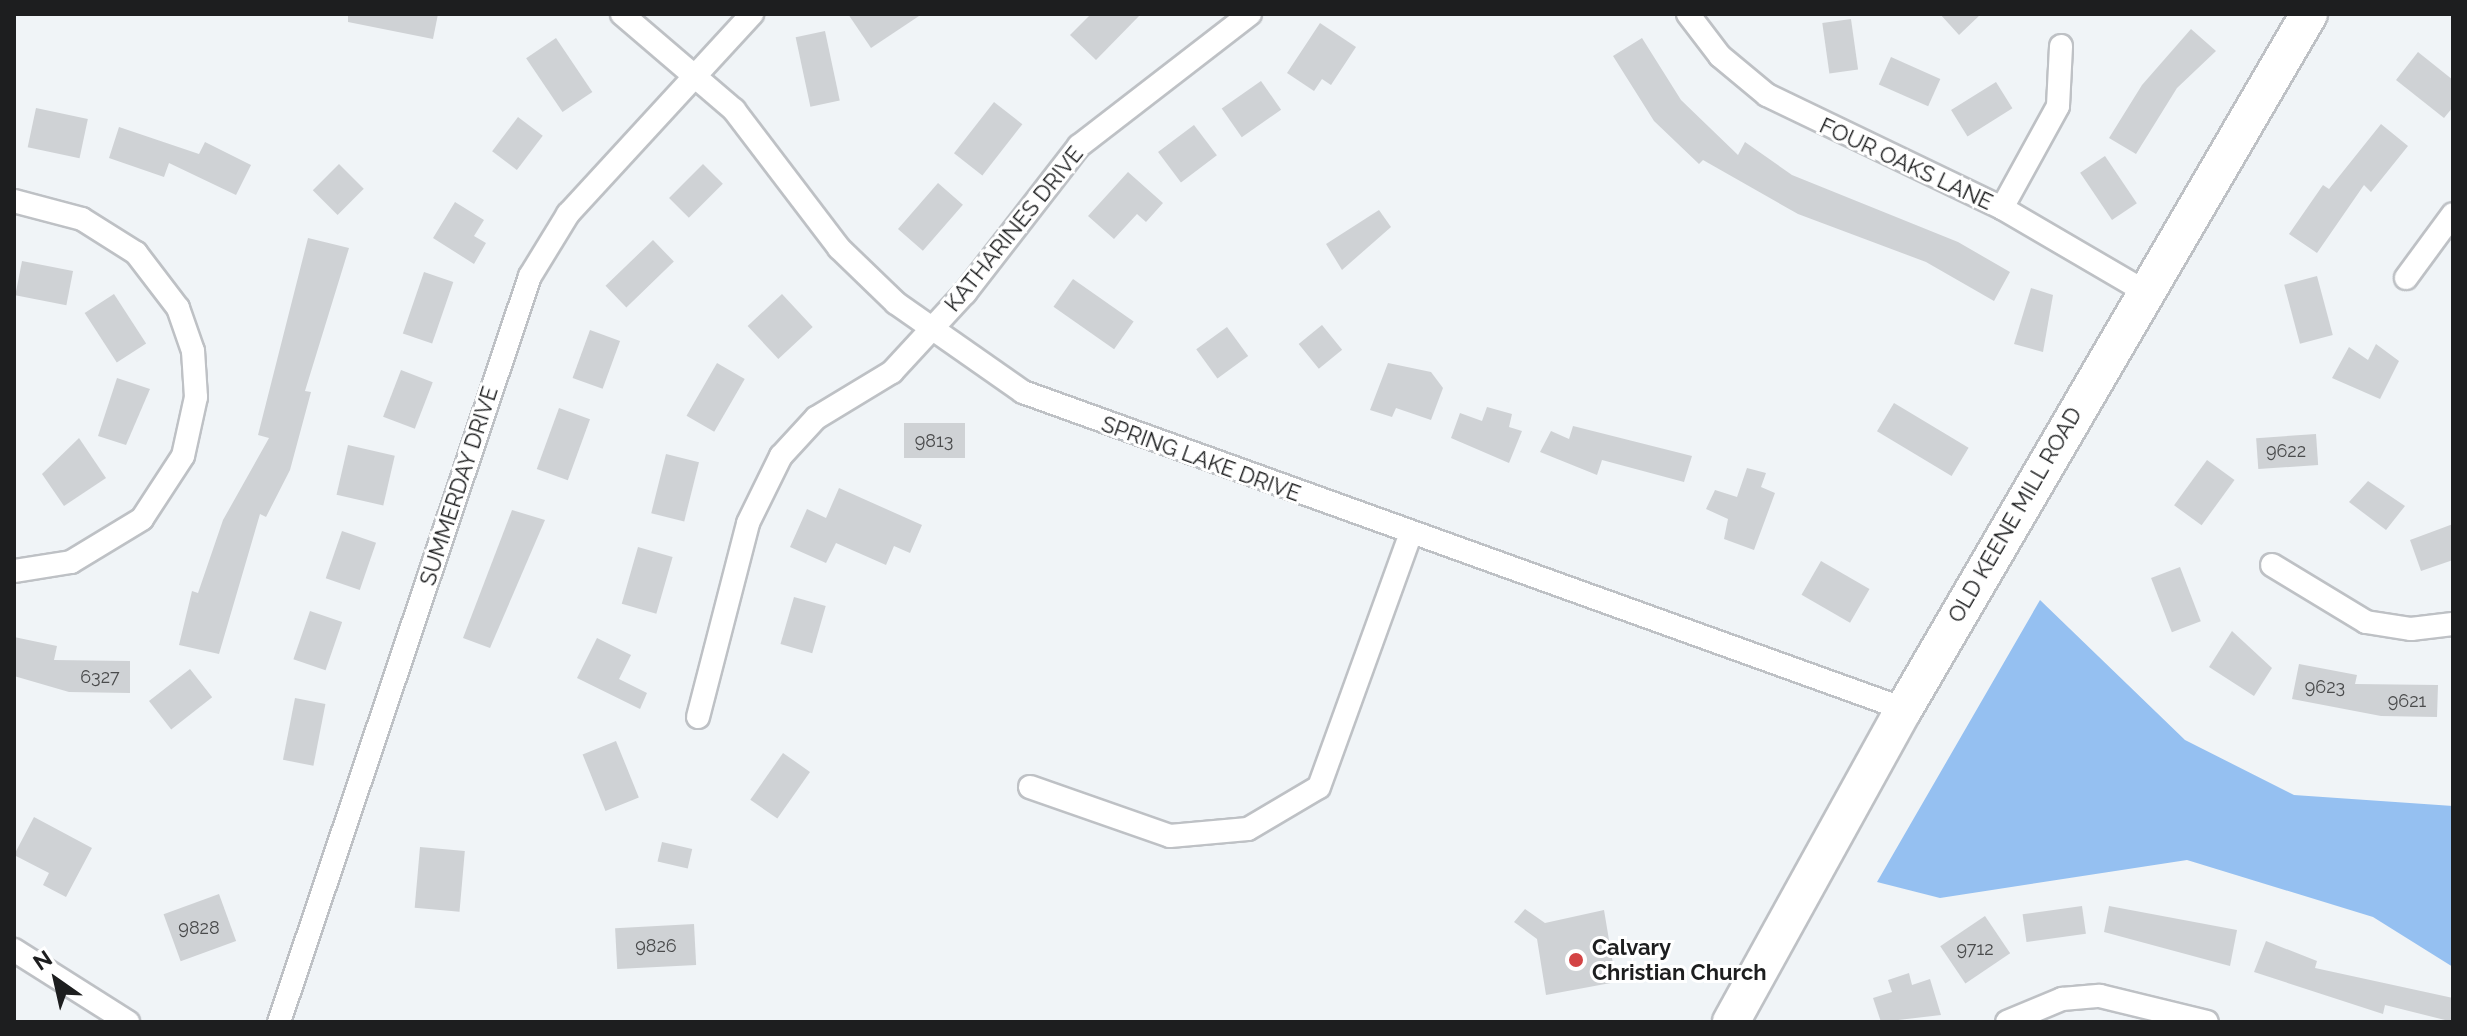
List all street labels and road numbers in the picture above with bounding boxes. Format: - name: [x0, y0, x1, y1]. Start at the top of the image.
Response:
- street label: FOUR OAKS LANE: [1815, 112, 1997, 216]
- street label: KATHARINES DRIVE: [939, 141, 1089, 317]
- street label: SUMMERDAY DRIVE: [414, 383, 504, 589]
- street label: OLD KEENE MILL ROAD: [1942, 403, 2088, 627]
- street label: SPRING LAKE DRIVE: [1098, 411, 1304, 507]

